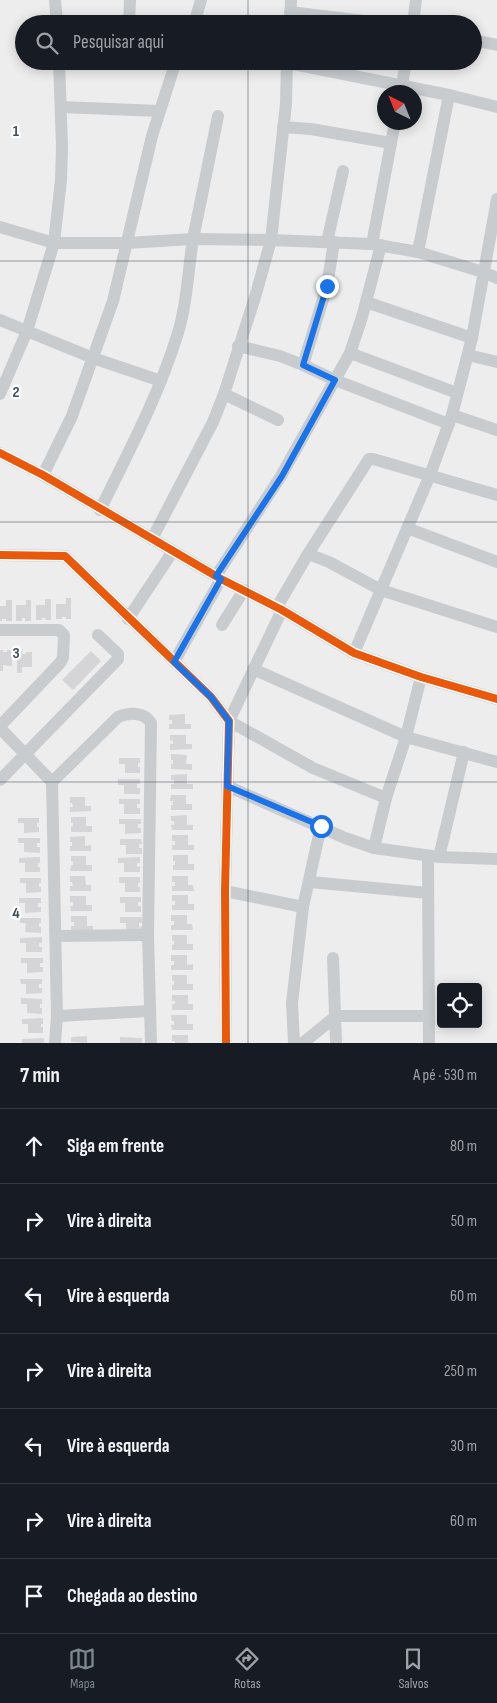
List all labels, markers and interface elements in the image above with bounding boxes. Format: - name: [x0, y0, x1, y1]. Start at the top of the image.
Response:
- search box: [15, 15, 482, 70]
- icon: search: [33, 29, 61, 57]
- text: Pesquisar aqui: [73, 31, 164, 54]
- north arrow: [377, 85, 422, 130]
- text: 1: [13, 122, 20, 141]
- route end: [316, 275, 339, 298]
- text: 2: [12, 383, 20, 402]
- text: 3: [12, 644, 20, 663]
- route start: [310, 815, 333, 838]
- text: 4: [12, 904, 20, 923]
- map controls: [437, 983, 482, 1028]
- button: locate: [437, 983, 482, 1028]
- text: 7 min: [20, 1063, 60, 1088]
- text: A pé · 530 m: [413, 1066, 477, 1085]
- icon: ahead: [20, 1132, 48, 1160]
- text: Siga em frente: [67, 1135, 164, 1158]
- text: 80 m: [450, 1137, 477, 1156]
- icon: right: [20, 1207, 48, 1235]
- text: Vire à direita: [67, 1210, 151, 1233]
- text: 50 m: [451, 1212, 477, 1231]
- icon: left: [20, 1282, 48, 1310]
- text: Vire à esquerda: [67, 1285, 169, 1308]
- text: 60 m: [450, 1287, 477, 1306]
- icon: right: [20, 1357, 48, 1385]
- text: Vire à direita: [67, 1360, 151, 1383]
- text: 250 m: [444, 1362, 477, 1381]
- icon: left: [20, 1432, 48, 1460]
- text: Vire à esquerda: [67, 1435, 169, 1458]
- text: 30 m: [450, 1437, 477, 1456]
- icon: right: [20, 1507, 48, 1535]
- text: Vire à direita: [67, 1510, 151, 1533]
- text: 60 m: [450, 1512, 477, 1531]
- icon: arrive: [20, 1582, 48, 1610]
- text: Chegada ao destino: [67, 1585, 197, 1608]
- tab: Mapa: [68, 1645, 96, 1692]
- tab: Rotas: [233, 1645, 261, 1692]
- tab: Salvos: [398, 1645, 429, 1692]

